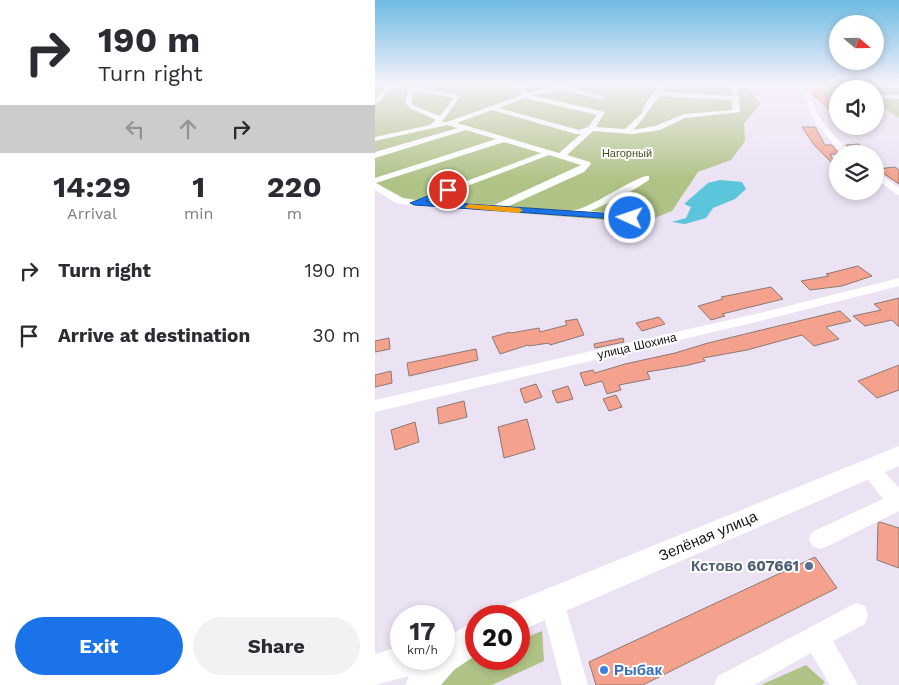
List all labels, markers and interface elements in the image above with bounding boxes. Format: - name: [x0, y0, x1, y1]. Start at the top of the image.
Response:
- north arrow: [829, 15, 884, 70]
- map controls: [829, 15, 884, 200]
- text: 190 m: [98, 19, 200, 61]
- icon: right: [15, 20, 80, 85]
- text: Turn right: [98, 61, 203, 86]
- button: sound: [829, 80, 884, 135]
- icon: left: [121, 115, 149, 143]
- icon: ahead: [174, 115, 202, 143]
- icon: right: [227, 115, 255, 143]
- button: layers: [829, 145, 884, 200]
- park label: Нагорный: [602, 147, 652, 160]
- text: 14:29: [53, 169, 131, 204]
- text: 1: [192, 169, 205, 204]
- text: 220: [267, 169, 322, 204]
- pin: [427, 169, 469, 211]
- icon: arrive: [434, 176, 462, 204]
- position arrow: [603, 191, 655, 243]
- text: Arrival: [67, 204, 117, 223]
- text: min: [184, 204, 214, 223]
- text: m: [287, 204, 302, 223]
- icon: right: [15, 257, 43, 285]
- text: Turn right: [58, 259, 151, 282]
- text: 190 m: [304, 259, 360, 282]
- icon: arrive: [15, 322, 43, 350]
- text: Arrive at destination: [58, 324, 250, 347]
- text: 30 m: [313, 324, 360, 347]
- street label: улица Шохина: [596, 330, 678, 362]
- street label: Зелёная улица: [656, 507, 760, 565]
- place label: Кстово 607661: [691, 557, 799, 575]
- marker: Кстово 607661: [803, 560, 815, 572]
- speed limit sign: 20: [465, 605, 530, 670]
- button: Exit: [15, 617, 183, 675]
- button: Share: [193, 617, 360, 675]
- text: 17: [410, 617, 435, 646]
- text: km/h: [407, 643, 438, 657]
- place label: Рыбак: [614, 661, 662, 679]
- marker: Рыбак: [598, 664, 610, 676]

